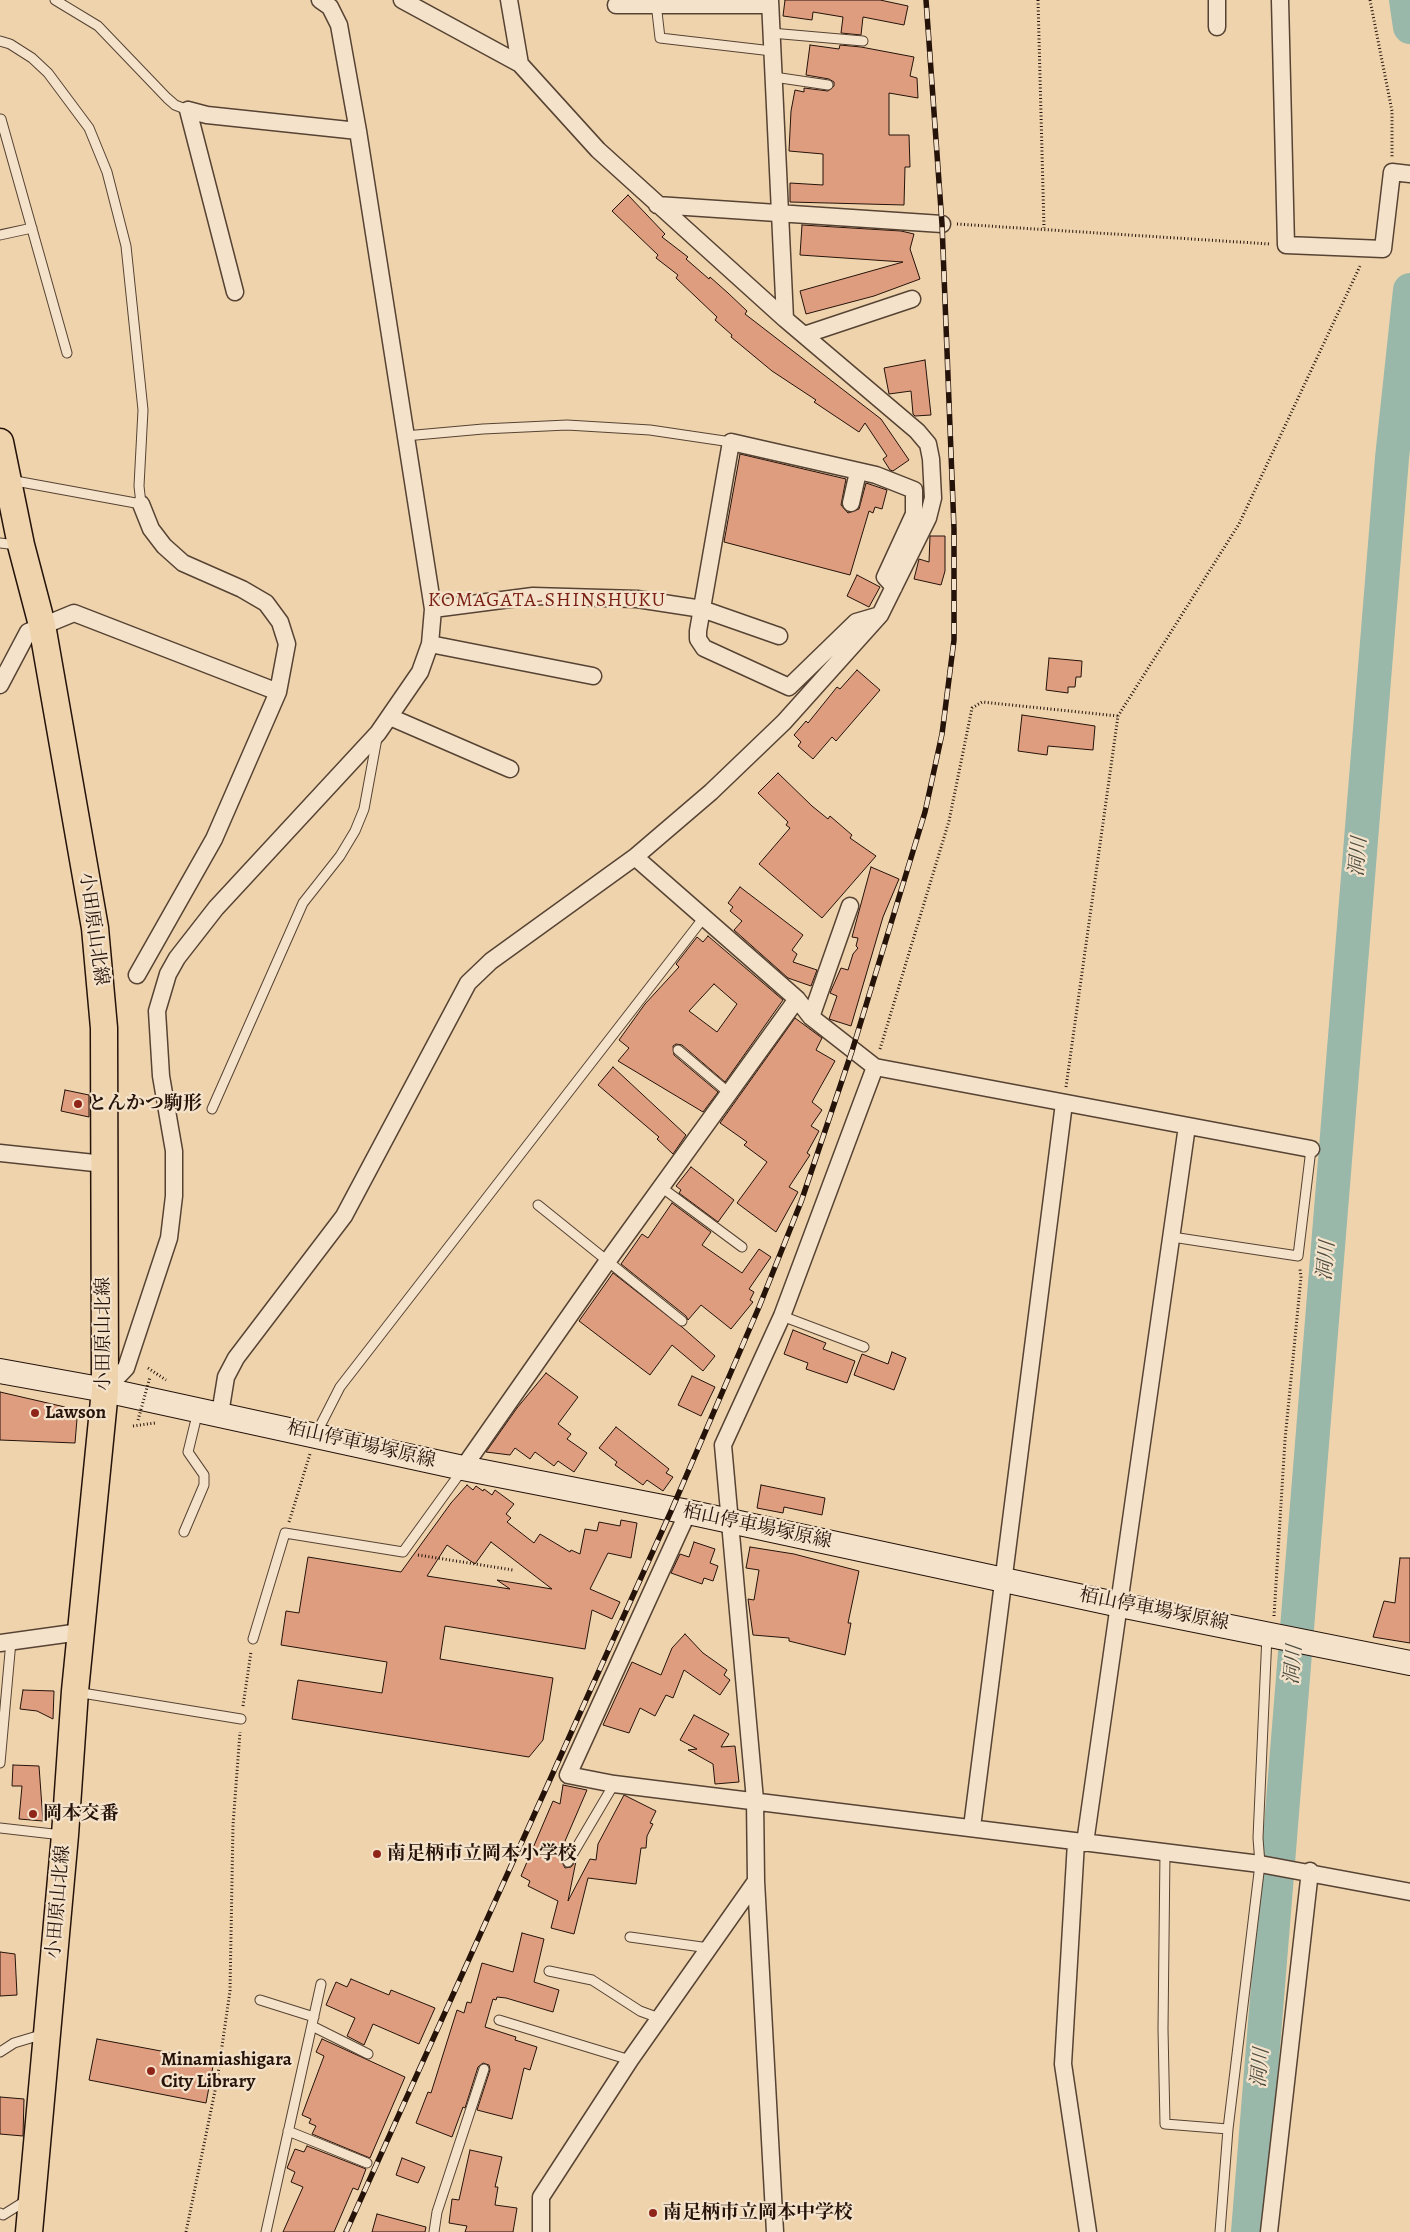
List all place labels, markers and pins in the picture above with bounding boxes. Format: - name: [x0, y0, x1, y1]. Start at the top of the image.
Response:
- place label: とんかつ駒形: [88, 1093, 202, 1115]
- marker: とんかつ駒形: [72, 1098, 84, 1110]
- place label: Lawson: [45, 1402, 106, 1424]
- marker: Lawson: [29, 1407, 41, 1419]
- place label: 岡本交番: [43, 1803, 119, 1825]
- marker: 岡本交番: [27, 1808, 39, 1820]
- place label: 南足柄市立岡本小学校: [387, 1843, 577, 1865]
- marker: 南足柄市立岡本小学校: [371, 1848, 383, 1860]
- place label: Minamiashigara City Library: [161, 2049, 292, 2093]
- marker: Minamiashigara City Library: [145, 2065, 157, 2077]
- place label: 南足柄市立岡本中学校: [663, 2202, 853, 2224]
- marker: 南足柄市立岡本中学校: [647, 2207, 659, 2219]

